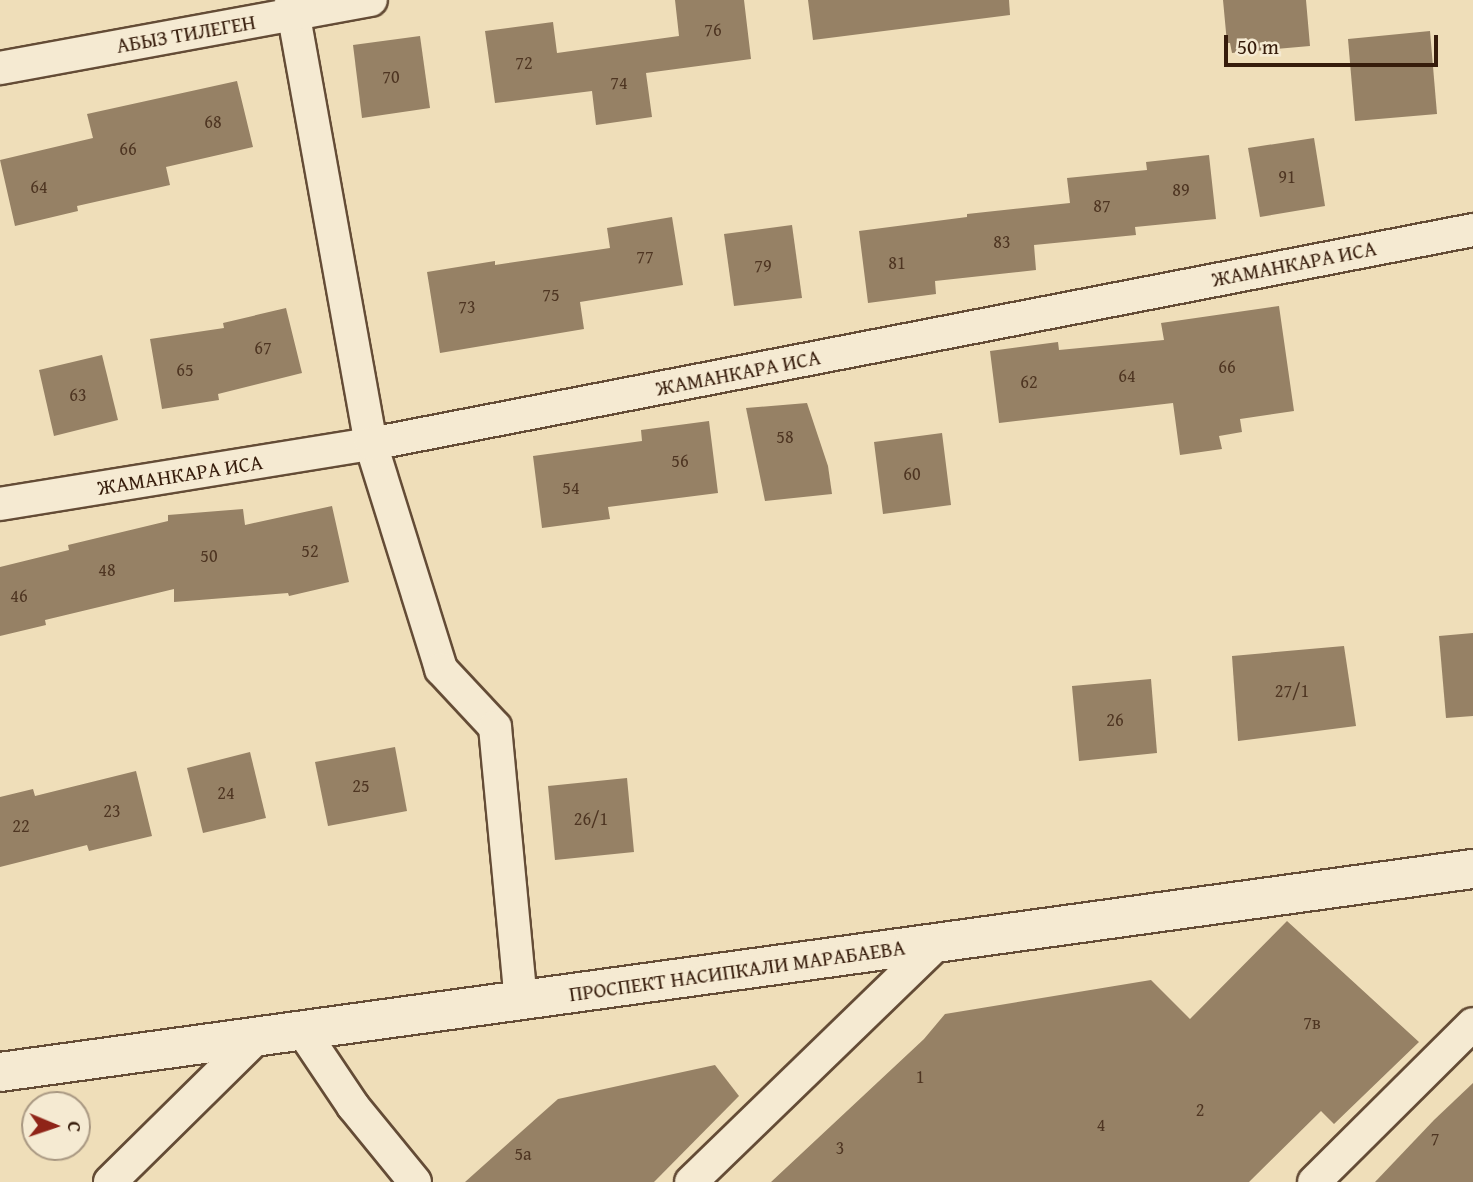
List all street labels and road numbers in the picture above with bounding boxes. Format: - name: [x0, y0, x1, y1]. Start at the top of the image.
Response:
- street label: АБЫЗ ТИЛЕГЕН: [114, 9, 258, 59]
- street label: ЖАМАНКАРА ИСА: [1210, 236, 1378, 292]
- street label: ЖАМАНКАРА ИСА: [654, 345, 822, 401]
- street label: ЖАМАНКАРА ИСА: [95, 449, 265, 501]
- street label: ПРОСПЕКТ НАСИПКАЛИ МАРАБАЕВА: [567, 935, 907, 1007]

